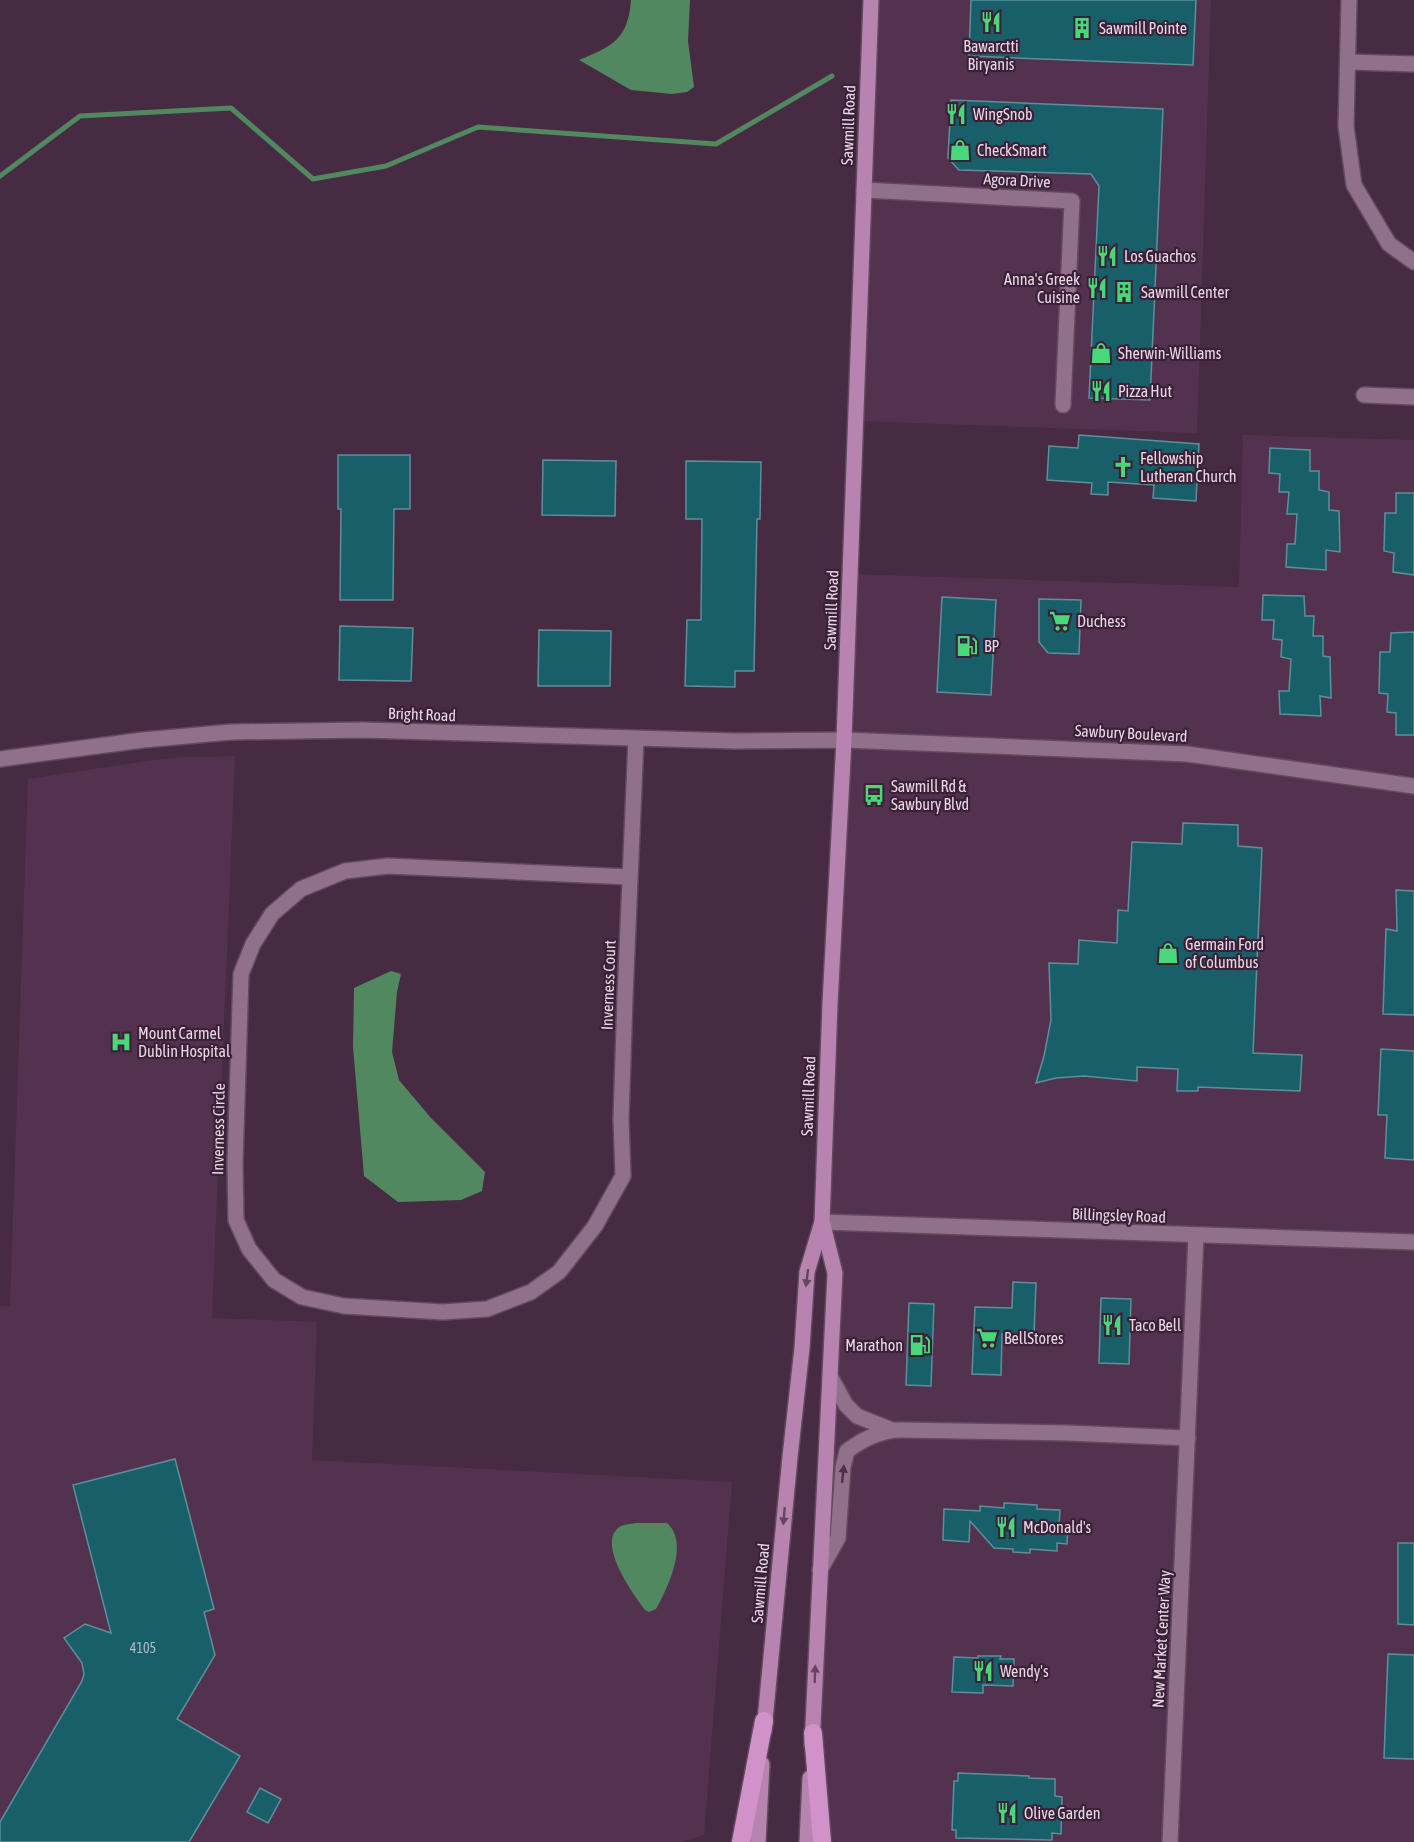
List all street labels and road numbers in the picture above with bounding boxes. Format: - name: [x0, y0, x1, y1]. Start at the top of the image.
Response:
- street label: Sawmill Road: [838, 85, 858, 165]
- street label: Agora Drive: [983, 169, 1051, 192]
- street label: Sawmill Road: [821, 570, 841, 650]
- street label: Bright Road: [388, 704, 456, 725]
- street label: Sawbury Boulevard: [1074, 721, 1188, 746]
- street label: Inverness Court: [597, 939, 619, 1030]
- street label: Sawmill Road: [798, 1056, 818, 1136]
- street label: Inverness Circle: [208, 1083, 228, 1175]
- street label: Billingsley Road: [1072, 1204, 1166, 1227]
- street label: Sawmill Road: [748, 1542, 772, 1624]
- street label: New Market Center Way: [1148, 1569, 1175, 1708]

